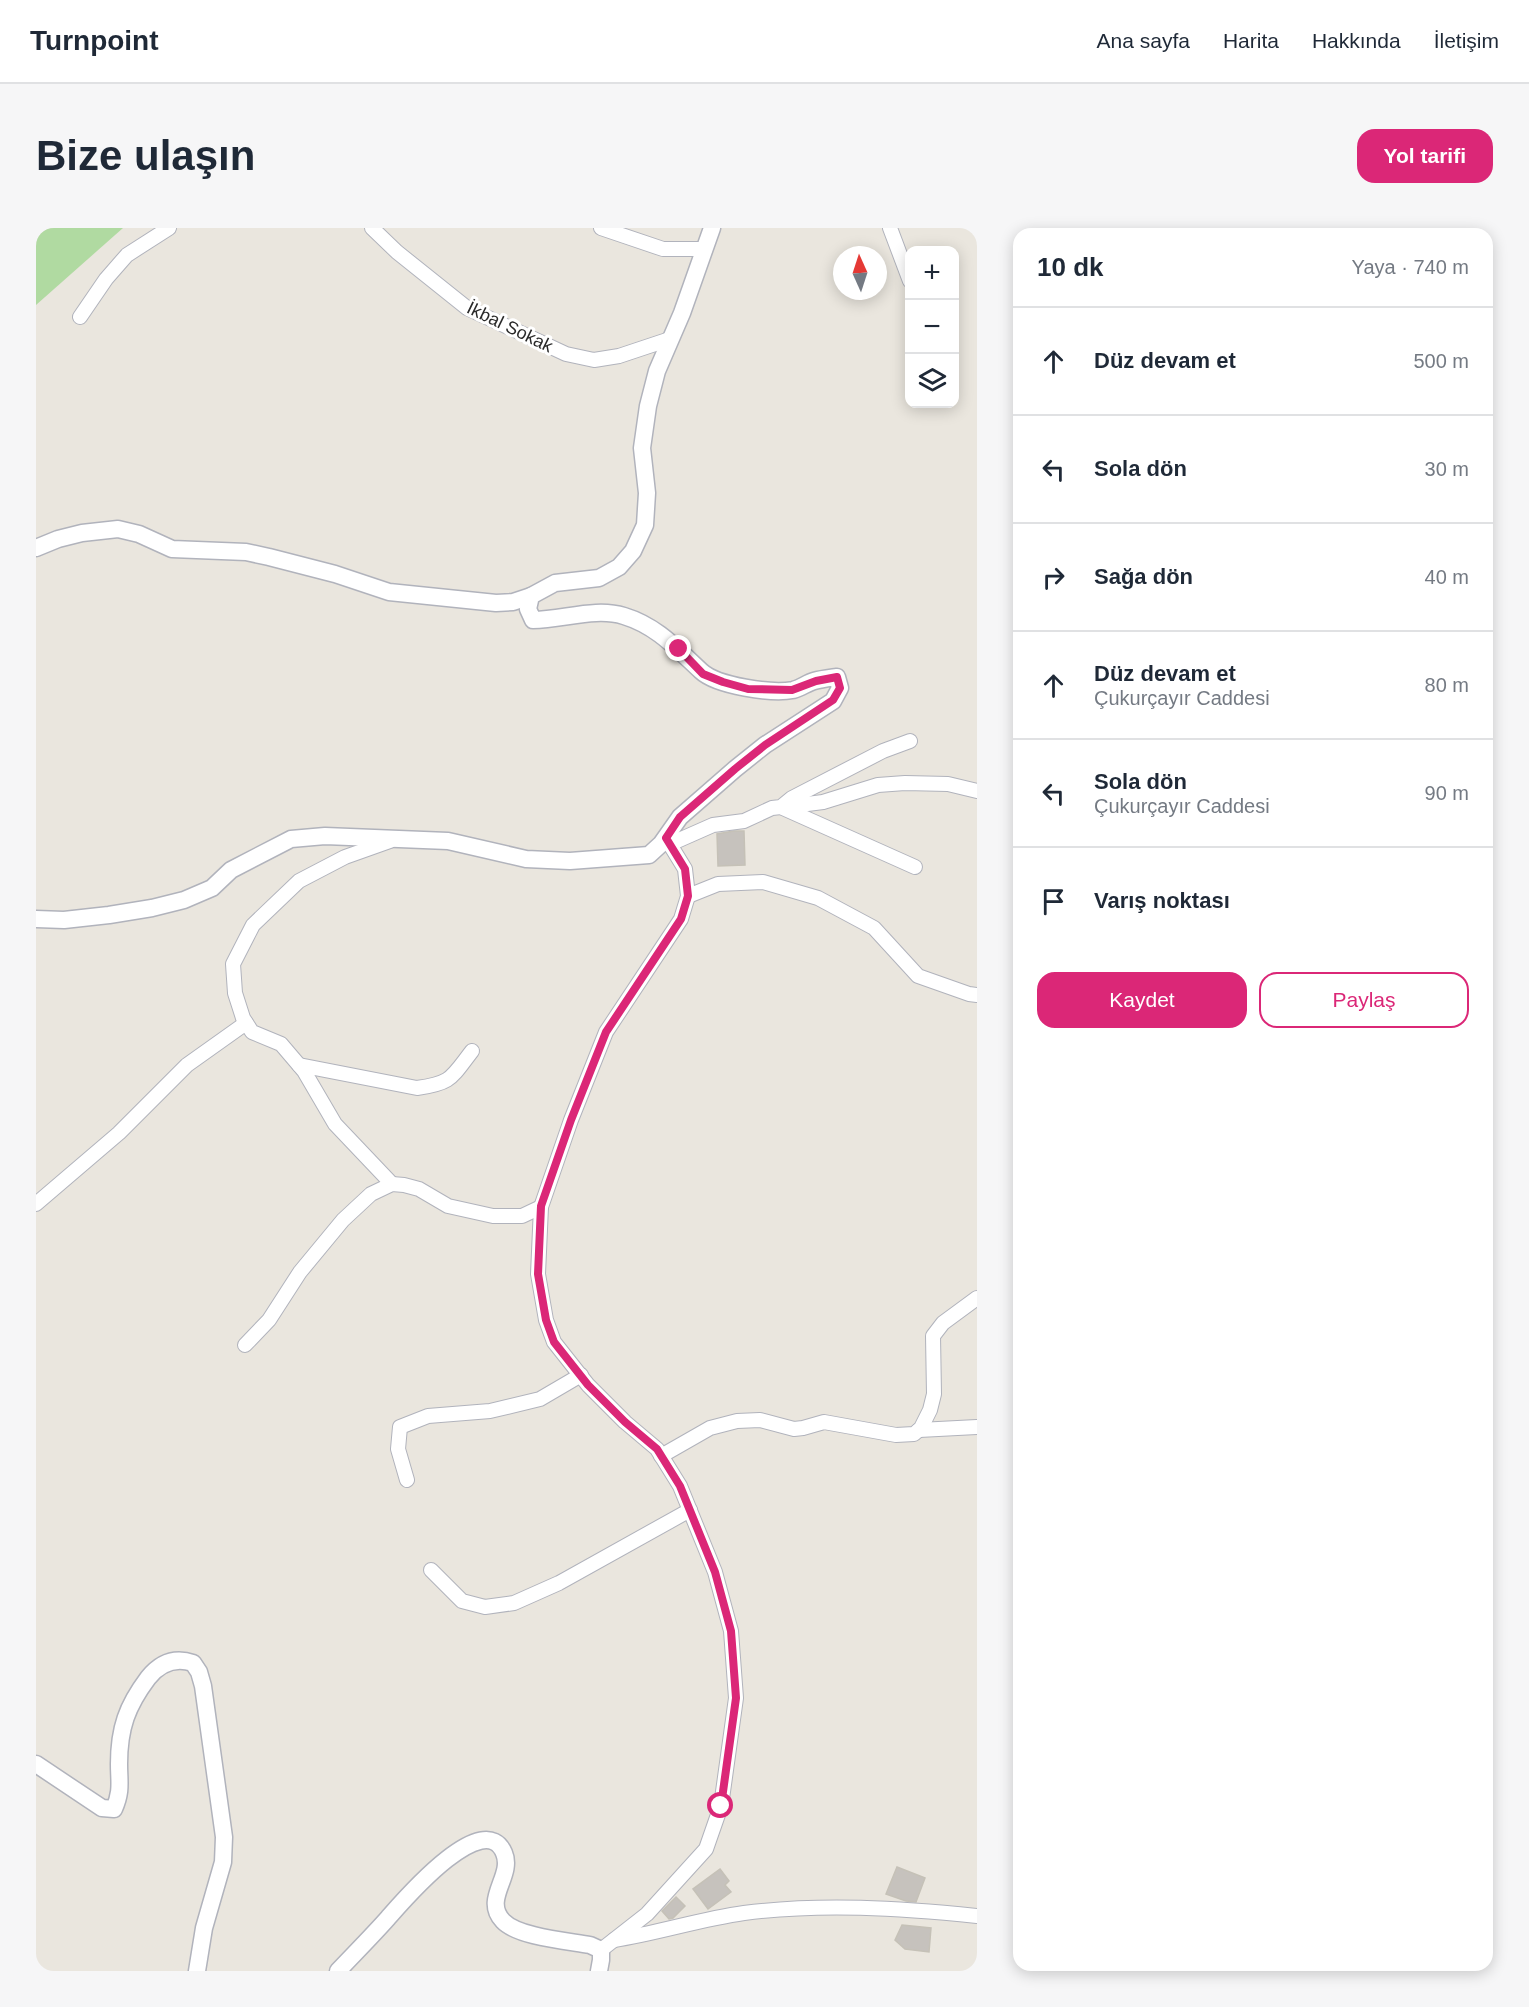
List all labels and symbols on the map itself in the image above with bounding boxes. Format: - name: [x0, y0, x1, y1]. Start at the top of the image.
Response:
- north arrow: [833, 246, 887, 300]
- street label: İkbal Sokak: [464, 298, 557, 357]
- route end: [665, 635, 691, 661]
- route start: [707, 1792, 733, 1818]

